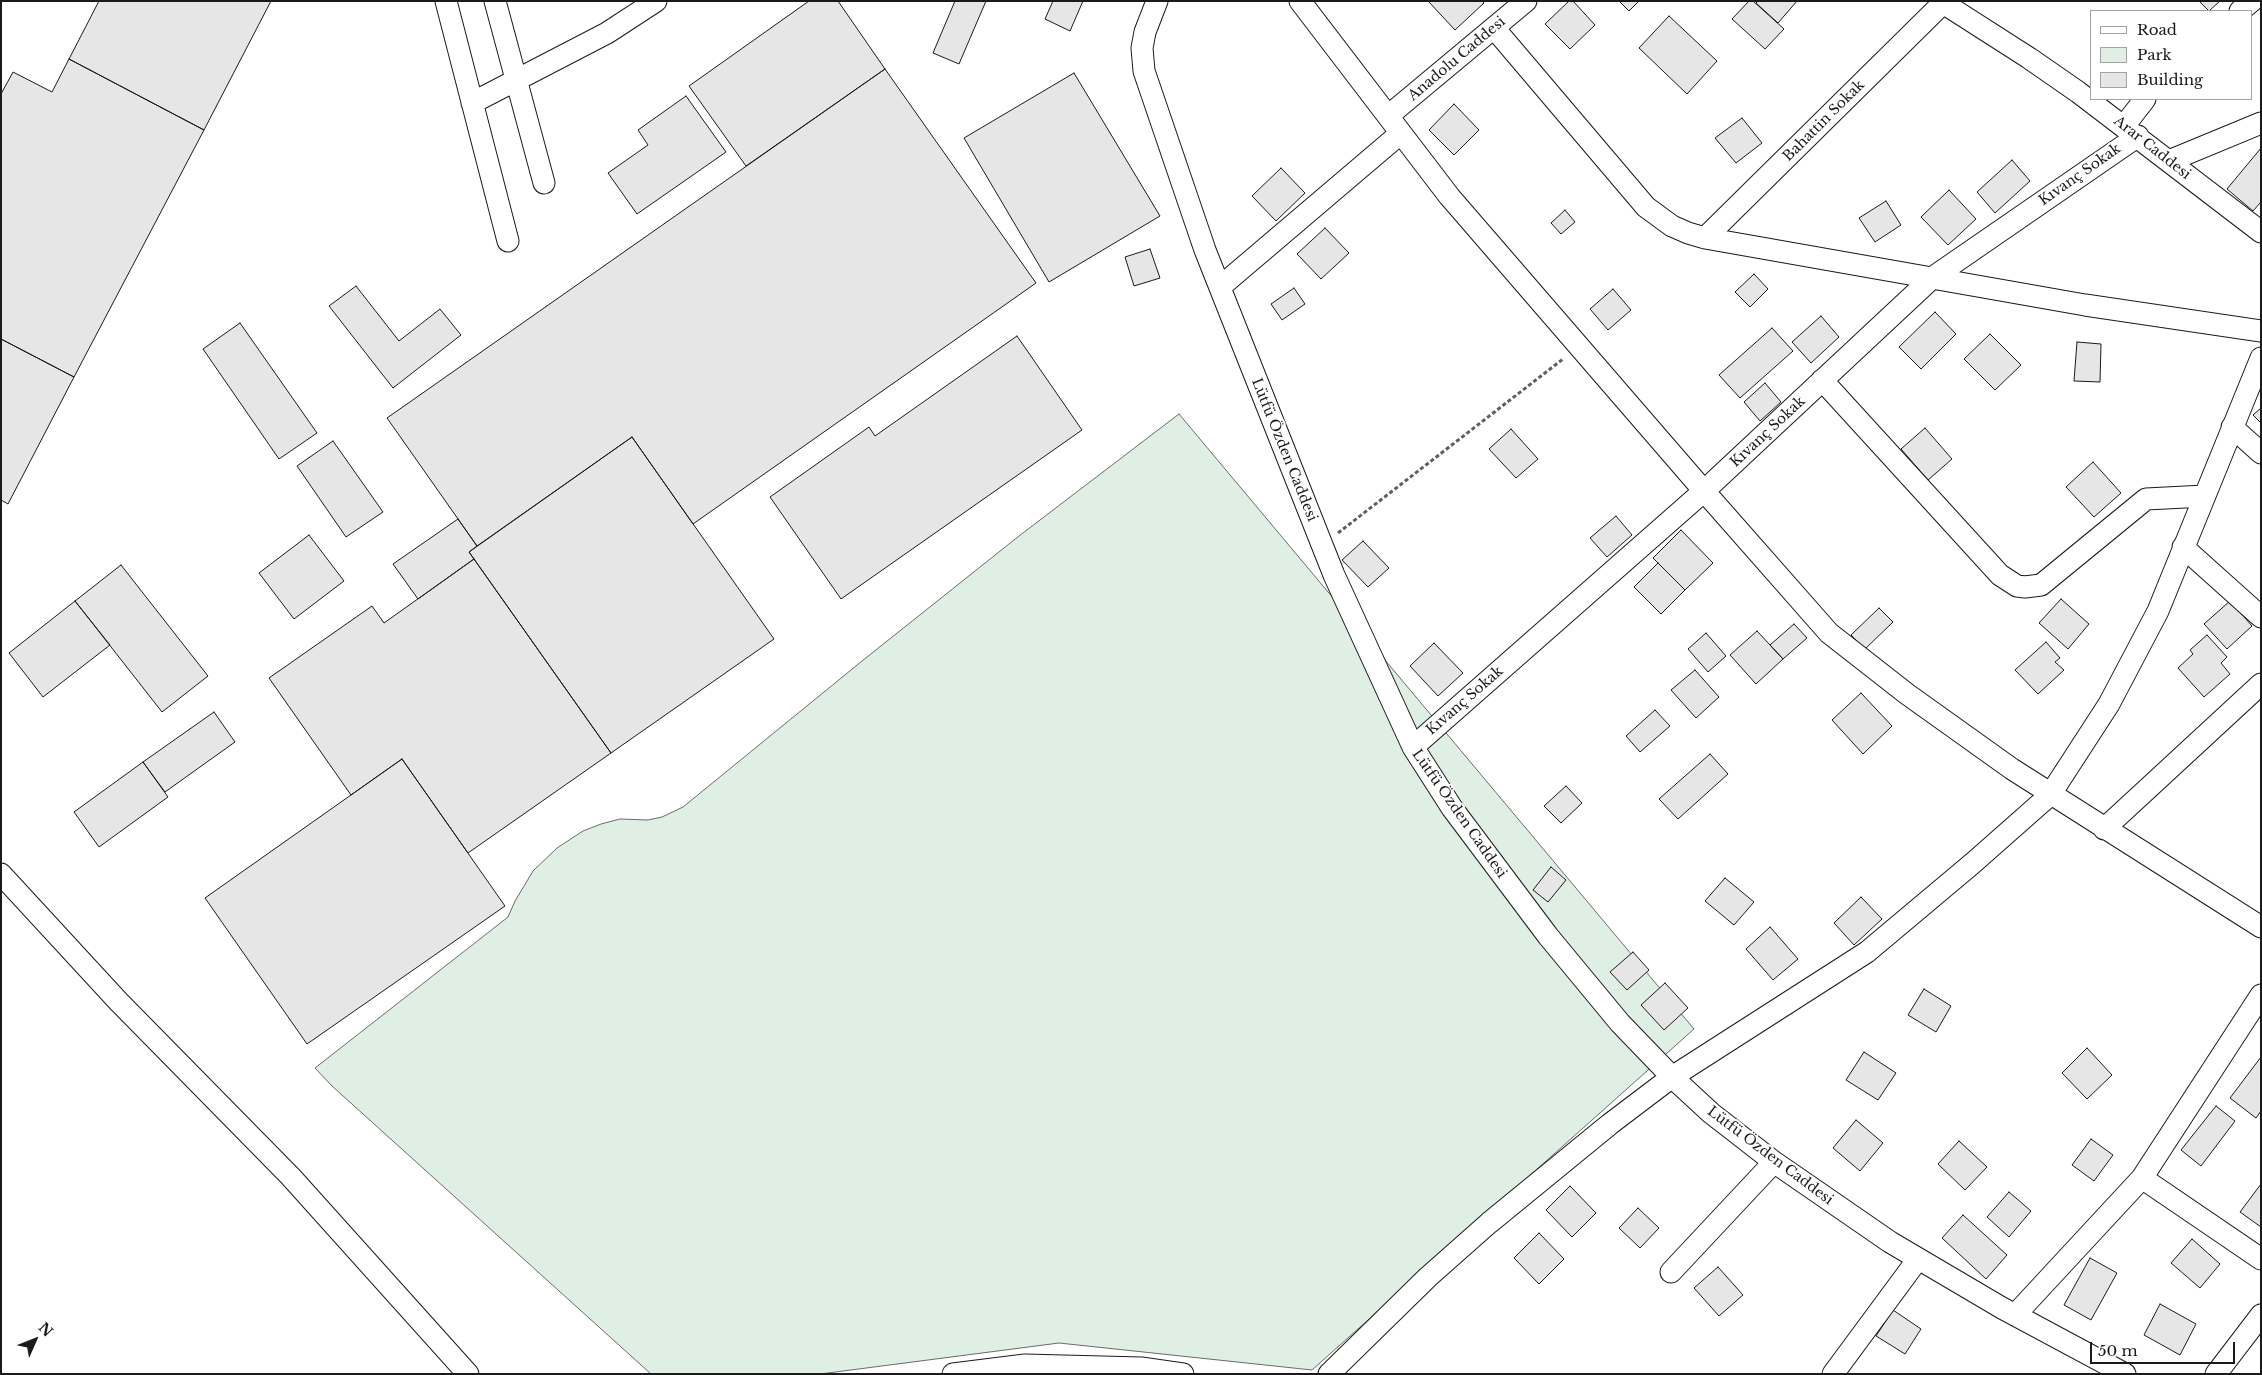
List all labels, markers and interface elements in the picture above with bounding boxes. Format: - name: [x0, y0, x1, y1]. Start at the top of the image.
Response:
- legend: [2090, 10, 2252, 100]
- street label: Anadolu Caddesi: [1405, 13, 1509, 105]
- text: Road: [2137, 20, 2177, 39]
- text: Park: [2137, 45, 2172, 64]
- text: Building: [2137, 70, 2203, 89]
- street label: Bahattin Sokak: [1780, 77, 1868, 165]
- street label: Arar Caddesi: [2110, 113, 2194, 183]
- street label: Kıvanç Sokak: [2036, 141, 2124, 209]
- street label: Lütfü Özden Caddesi: [1248, 376, 1320, 524]
- street label: Kıvanç Sokak: [1727, 393, 1809, 471]
- street label: Kıvanç Sokak: [1423, 663, 1507, 739]
- street label: Lütfü Özden Caddesi: [1408, 746, 1510, 882]
- street label: Lütfü Özden Caddesi: [1704, 1103, 1836, 1209]
- north arrow: [10, 1315, 60, 1365]
- text: N: [35, 1319, 57, 1341]
- scale bar: [2092, 1332, 2237, 1364]
- text: 50 m: [2098, 1341, 2138, 1360]

